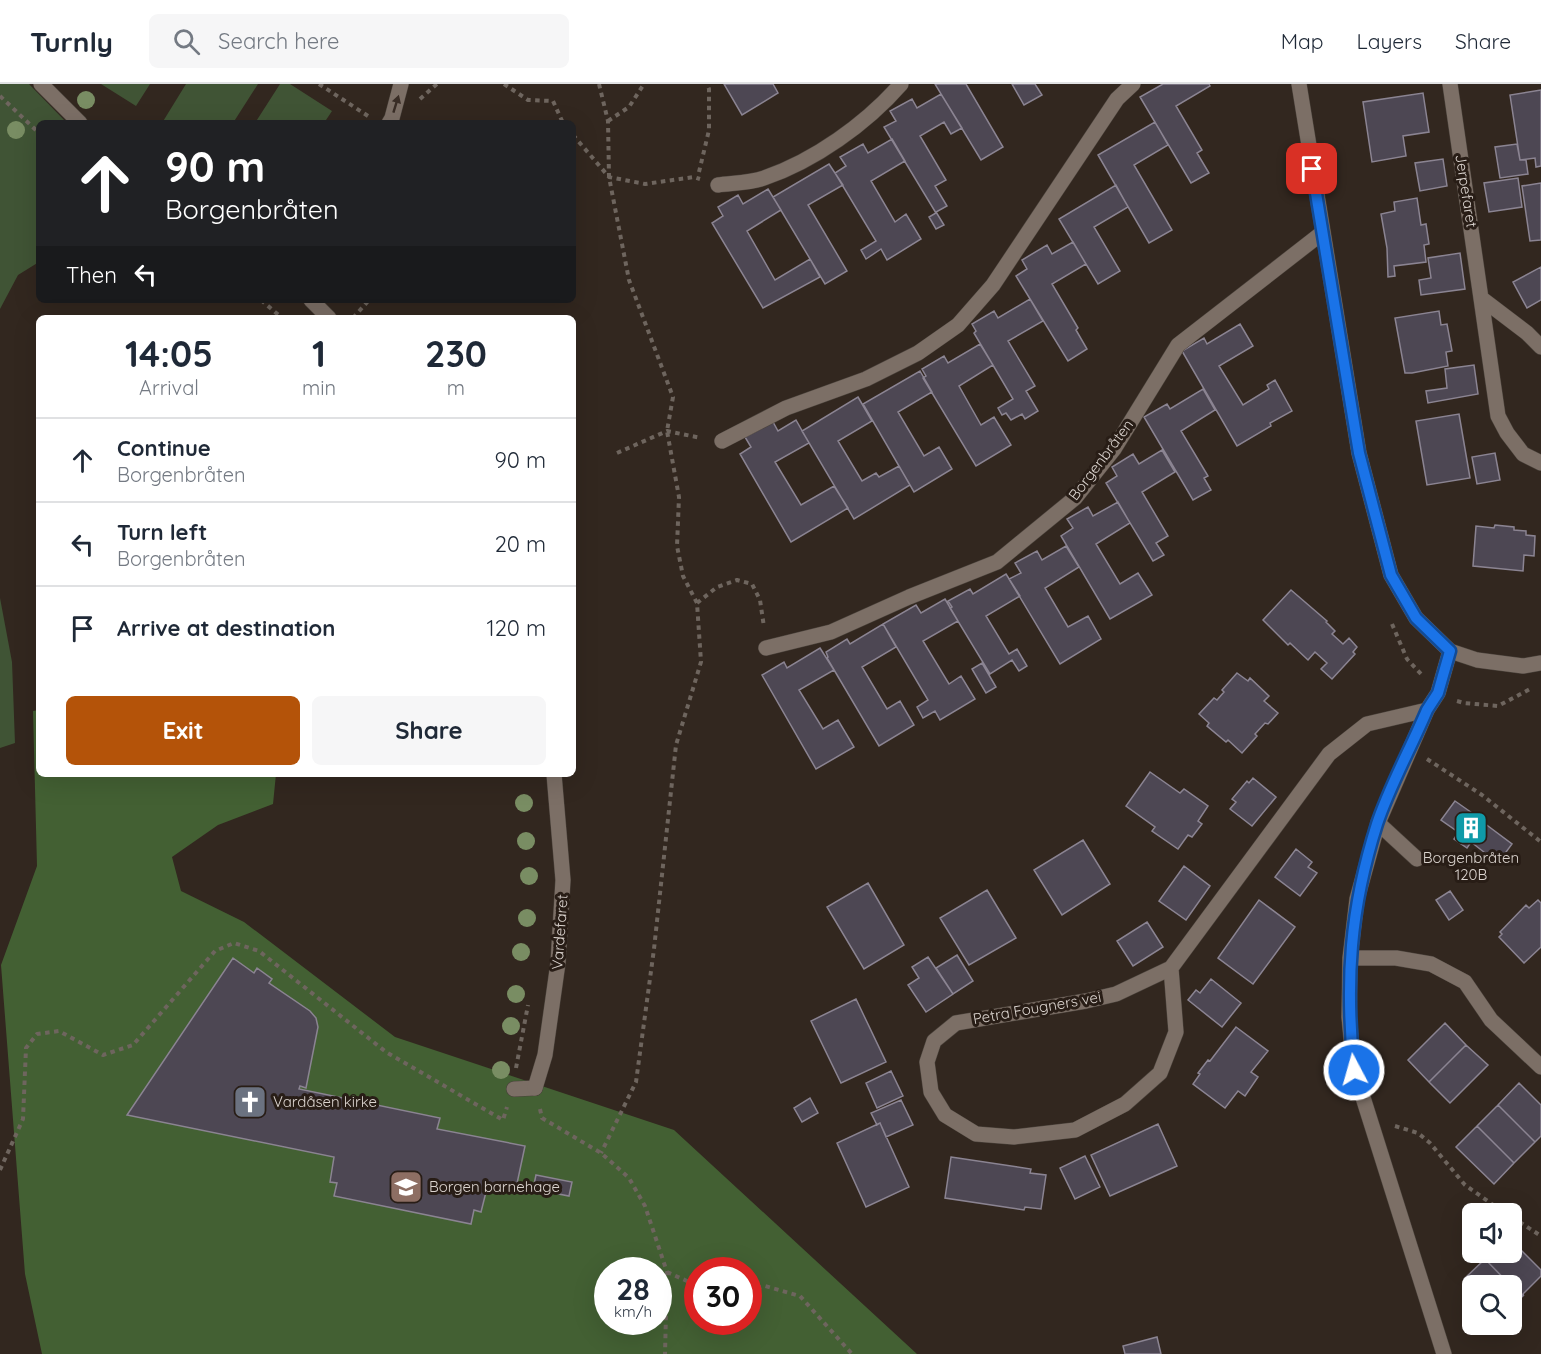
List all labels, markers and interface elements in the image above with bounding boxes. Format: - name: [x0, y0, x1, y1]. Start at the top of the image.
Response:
- search box: [149, 14, 569, 68]
- text: Turnly: [30, 24, 113, 59]
- icon: search: [170, 25, 203, 58]
- text: Search here: [218, 27, 339, 55]
- text: Map: [1281, 28, 1324, 54]
- text: Layers: [1357, 28, 1422, 54]
- text: Share: [1455, 28, 1511, 54]
- one-way arrow: [392, 95, 401, 113]
- text: 90 m: [165, 140, 265, 193]
- pin: [1286, 143, 1337, 194]
- icon: ahead: [66, 144, 144, 222]
- icon: arrive: [1295, 152, 1328, 185]
- street label: Jerpefaret: [1451, 153, 1482, 229]
- text: Borgenbråten: [165, 192, 339, 226]
- icon: left: [129, 258, 162, 291]
- text: Then: [66, 261, 117, 289]
- text: 14:05: [125, 331, 213, 376]
- text: 1: [312, 331, 326, 376]
- text: 230: [425, 331, 487, 376]
- text: Arrival: [139, 375, 199, 400]
- text: min: [302, 375, 336, 400]
- text: m: [447, 375, 465, 400]
- street label: Borgenbråten: [1064, 415, 1137, 504]
- text: Continue: [117, 434, 211, 462]
- icon: ahead: [66, 444, 99, 477]
- text: 90 m: [495, 446, 546, 474]
- text: Borgenbråten: [117, 462, 246, 487]
- text: Turn left: [117, 518, 207, 546]
- icon: left: [66, 528, 99, 561]
- text: 20 m: [495, 530, 546, 558]
- text: Borgenbråten: [117, 546, 246, 571]
- icon: arrive: [66, 612, 99, 645]
- text: Arrive at destination: [117, 614, 335, 642]
- text: 120 m: [487, 614, 546, 642]
- button: Exit: [66, 696, 300, 765]
- button: Share: [312, 696, 546, 765]
- building icon: Borgenbråten 120B: [1453, 810, 1489, 846]
- place label: Borgenbråten 120B: [1423, 848, 1519, 884]
- street label: Vardefaret: [547, 894, 572, 970]
- street label: Petra Fougners vei: [971, 987, 1102, 1028]
- position arrow: [1322, 1038, 1386, 1102]
- church icon: Vardåsen kirke: [232, 1084, 268, 1120]
- place label: Vardåsen kirke: [273, 1092, 377, 1111]
- school or university icon: Borgen barnehage: [388, 1169, 424, 1205]
- place label: Borgen barnehage: [429, 1177, 560, 1196]
- map controls: [1462, 1203, 1522, 1335]
- button: sound: [1462, 1203, 1522, 1263]
- speed limit sign: 30: [684, 1257, 762, 1335]
- text: 28: [616, 1270, 650, 1308]
- button: search: [1462, 1275, 1522, 1335]
- text: km/h: [614, 1302, 652, 1321]

